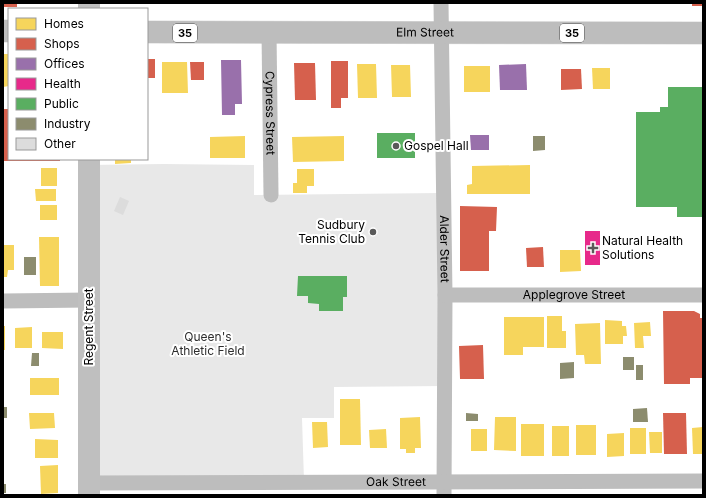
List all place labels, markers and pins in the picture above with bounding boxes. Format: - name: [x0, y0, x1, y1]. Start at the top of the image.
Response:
- place label: Gospel Hall: [404, 138, 469, 153]
- marker: Gospel Hall: [391, 141, 401, 151]
- place label: Sudbury Tennis Club: [298, 217, 365, 246]
- marker: Sudbury Tennis Club: [368, 227, 378, 237]
- place label: Natural Health Solutions: [602, 233, 683, 262]
- marker: Natural Health Solutions: [587, 242, 599, 254]

